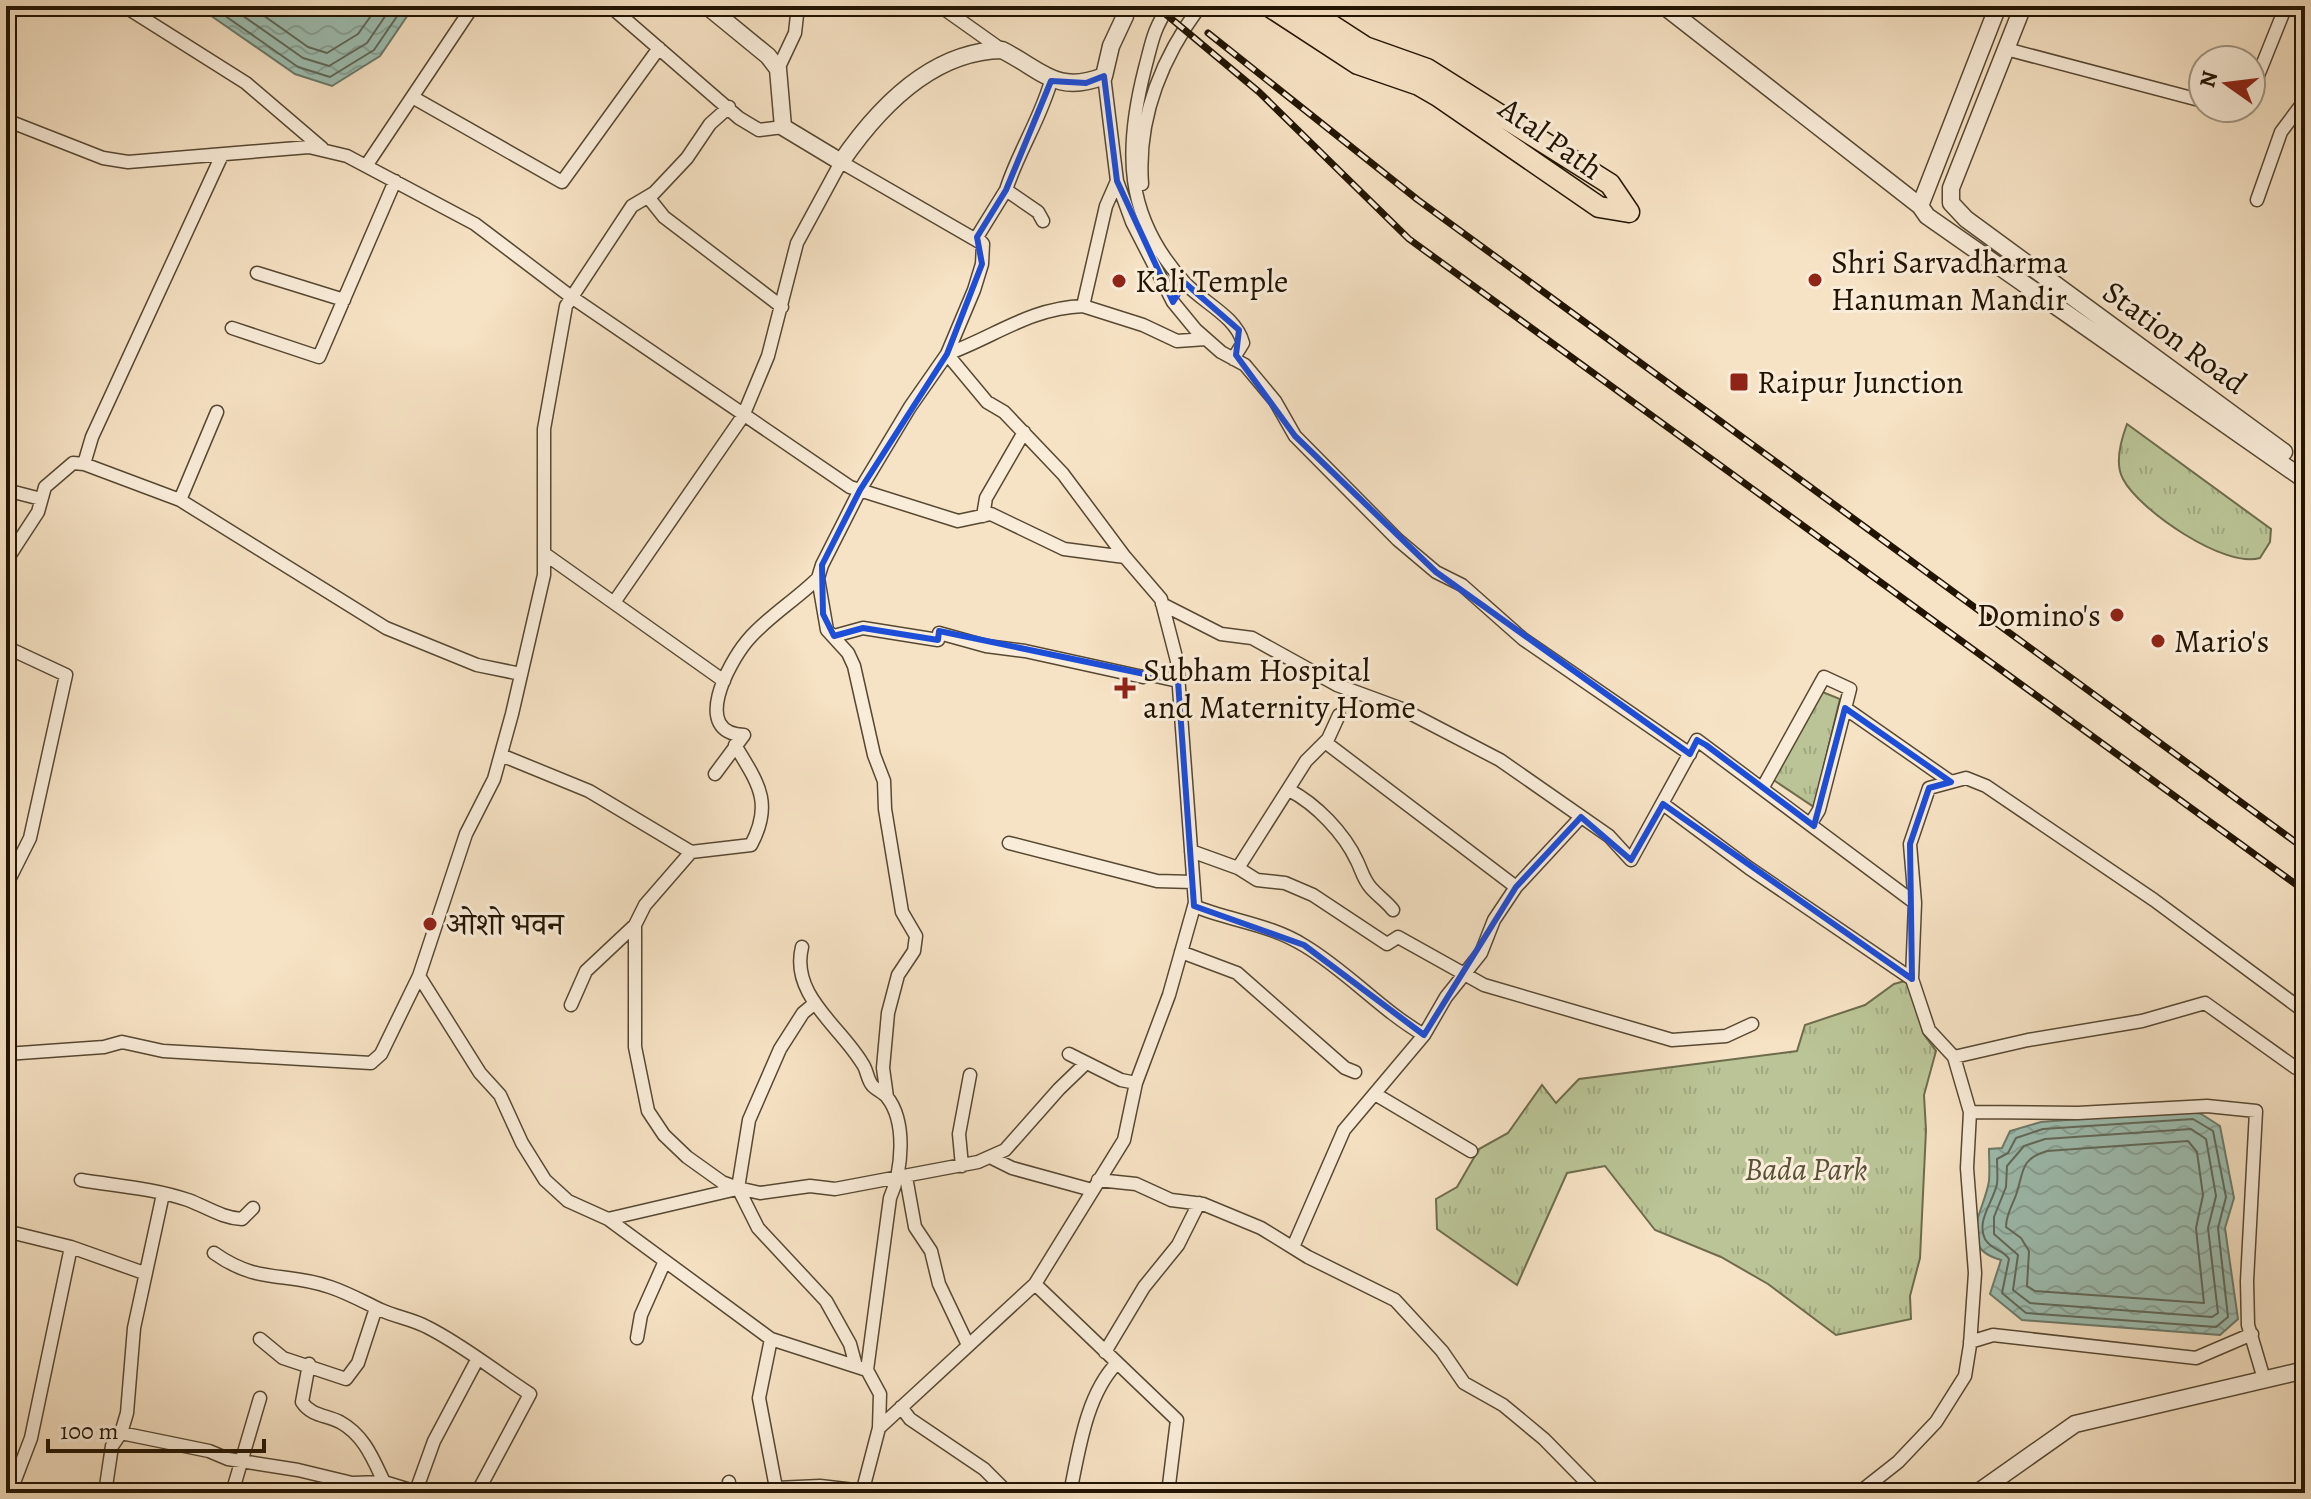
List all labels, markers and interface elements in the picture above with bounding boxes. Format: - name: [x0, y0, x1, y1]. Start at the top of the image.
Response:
- north arrow: [2187, 44, 2267, 124]
- text: N: [2192, 68, 2225, 91]
- street label: Atal Path: [1489, 86, 1612, 190]
- place label: Shri Sarvadharma Hanuman Mandir: [1831, 240, 2068, 321]
- place label: Kali Temple: [1135, 259, 1288, 303]
- street label: Station Road: [2094, 270, 2257, 405]
- marker: Shri Sarvadharma Hanuman Mandir: [1806, 271, 1824, 289]
- marker: Kali Temple: [1110, 272, 1128, 290]
- place label: Raipur Junction: [1757, 360, 1964, 404]
- marker: Raipur Junction: [1728, 371, 1750, 393]
- place label: Domino's: [1977, 593, 2101, 637]
- marker: Domino's: [2108, 606, 2126, 624]
- place label: Mario's: [2174, 619, 2270, 663]
- marker: Mario's: [2149, 632, 2167, 650]
- place label: Subham Hospital and Maternity Home: [1143, 648, 1416, 729]
- marker: Subham Hospital and Maternity Home: [1114, 677, 1136, 699]
- place label: ओशो भवन: [446, 902, 565, 946]
- marker: ओशो भवन: [421, 915, 439, 933]
- park label: Bada Park: [1744, 1147, 1868, 1191]
- scale bar: [48, 1403, 264, 1453]
- text: 100 m: [60, 1415, 119, 1447]

